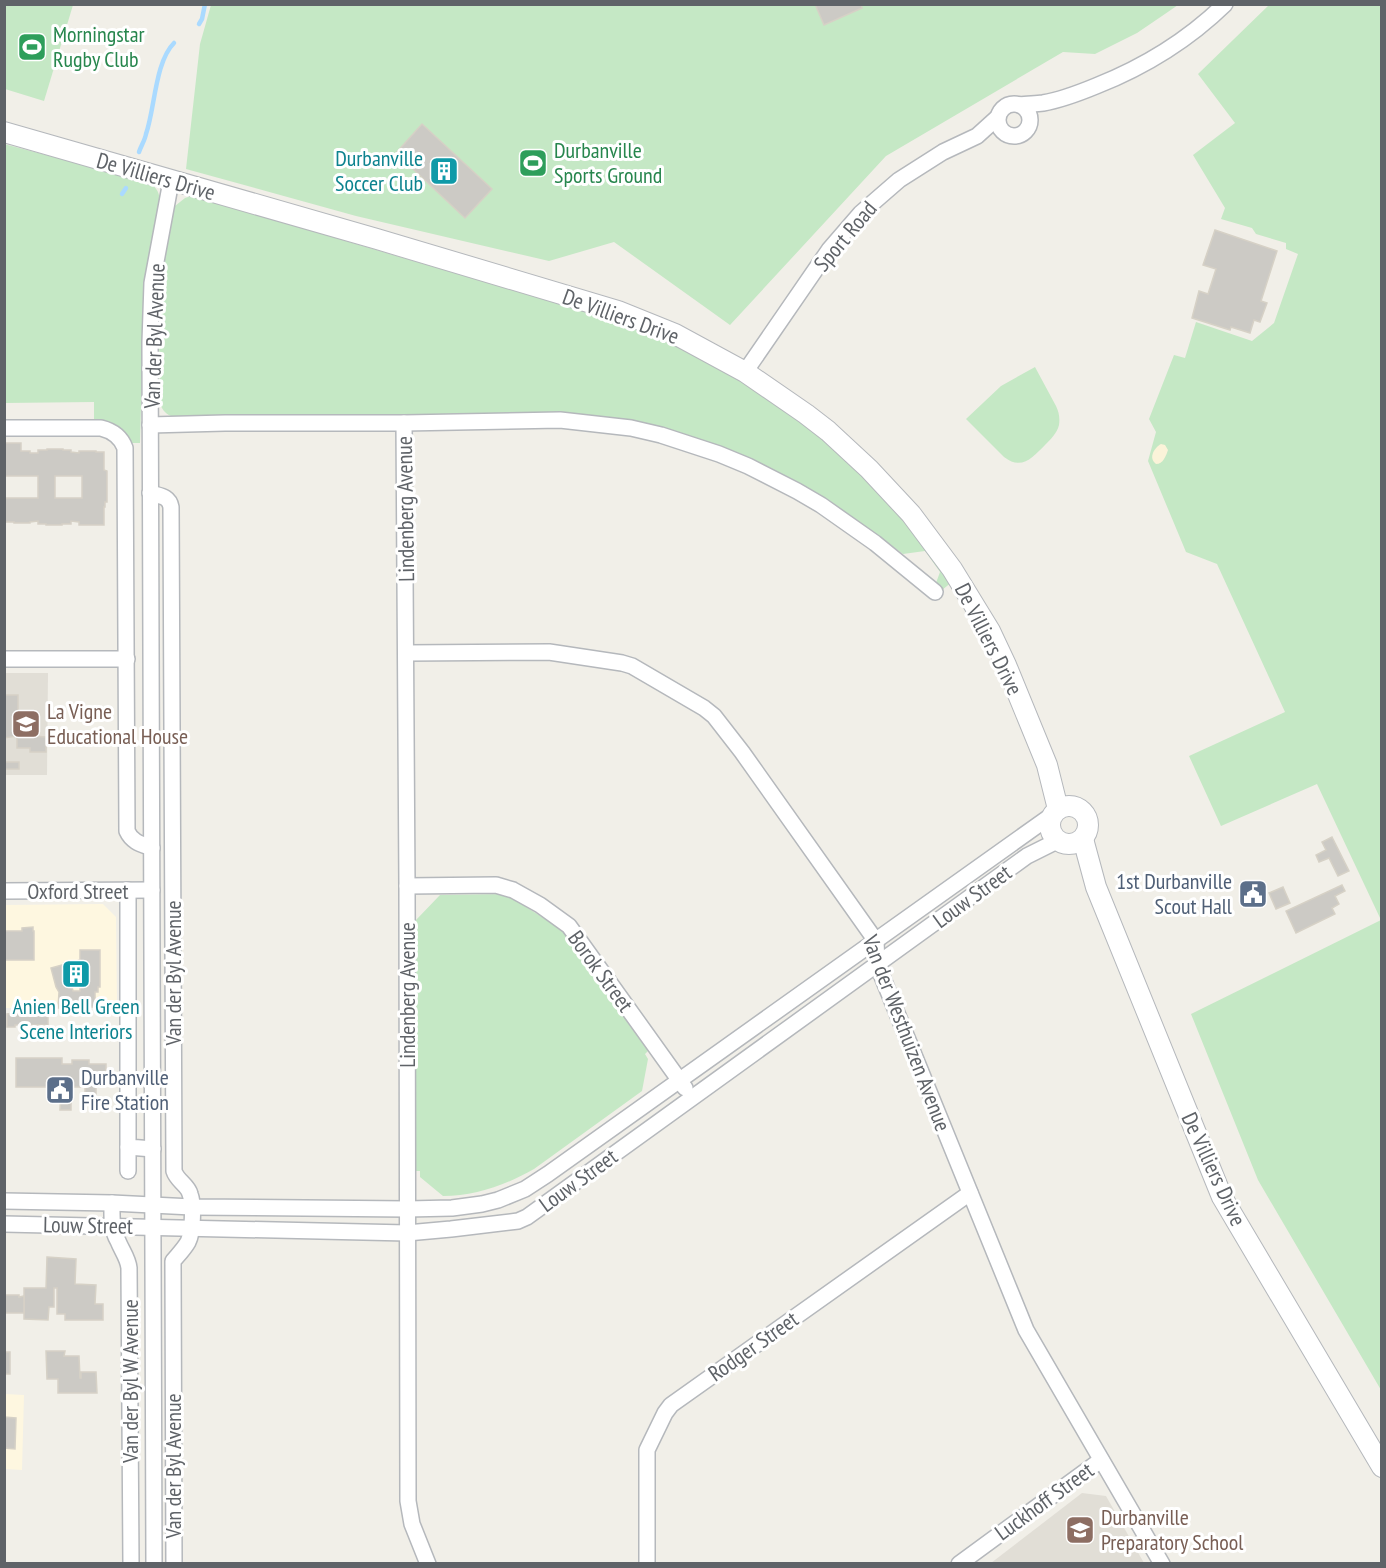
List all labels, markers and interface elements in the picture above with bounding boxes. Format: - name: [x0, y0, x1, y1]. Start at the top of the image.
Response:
- place label: Morningstar Rugby Club: [53, 20, 144, 73]
- sports icon: Morningstar Rugby Club: [16, 31, 48, 63]
- place label: Durbanville Sports Ground: [554, 136, 662, 189]
- place label: Durbanville Soccer Club: [335, 144, 423, 197]
- street label: De Villiers Drive: [94, 146, 218, 206]
- sports icon: Durbanville Sports Ground: [517, 147, 549, 179]
- building icon: Durbanville Soccer Club: [428, 155, 460, 187]
- street label: Sport Road: [808, 195, 882, 277]
- street label: Van der Byl Avenue: [137, 263, 171, 410]
- street label: De Villiers Drive: [559, 282, 683, 350]
- street label: Lindenberg Avenue: [390, 436, 420, 582]
- street label: De Villiers Drive: [949, 578, 1029, 700]
- place label: La Vigne Educational House: [47, 697, 188, 750]
- school or university icon: La Vigne Educational House: [10, 708, 42, 740]
- street label: Louw Street: [927, 858, 1017, 934]
- place label: 1st Durbanville Scout Hall: [1116, 867, 1233, 920]
- street label: Oxford Street: [27, 877, 129, 905]
- public building icon: 1st Durbanville Scout Hall: [1237, 878, 1269, 910]
- street label: Van der Byl Avenue: [159, 900, 187, 1047]
- street label: Lindenberg Avenue: [393, 922, 421, 1068]
- street label: Borok Street: [562, 925, 640, 1017]
- street label: Van der Westhuizen Avenue: [856, 930, 957, 1135]
- building icon: Anien Bell Green Scene Interiors: [60, 958, 92, 990]
- place label: Anien Bell Green Scene Interiors: [12, 992, 140, 1045]
- place label: Durbanville Fire Station: [81, 1063, 169, 1116]
- public building icon: Durbanville Fire Station: [44, 1074, 76, 1106]
- street label: De Villiers Drive: [1176, 1108, 1252, 1230]
- street label: Louw Street: [533, 1142, 623, 1218]
- street label: Louw Street: [43, 1210, 133, 1240]
- street label: Van der Byl W Avenue: [116, 1299, 144, 1464]
- street label: Rodger Street: [703, 1305, 803, 1387]
- street label: Van der Byl Avenue: [159, 1393, 187, 1540]
- street label: Luckhoff Street: [989, 1456, 1099, 1546]
- place label: Durbanville Preparatory School: [1101, 1503, 1244, 1556]
- school or university icon: Durbanville Preparatory School: [1064, 1514, 1096, 1546]

